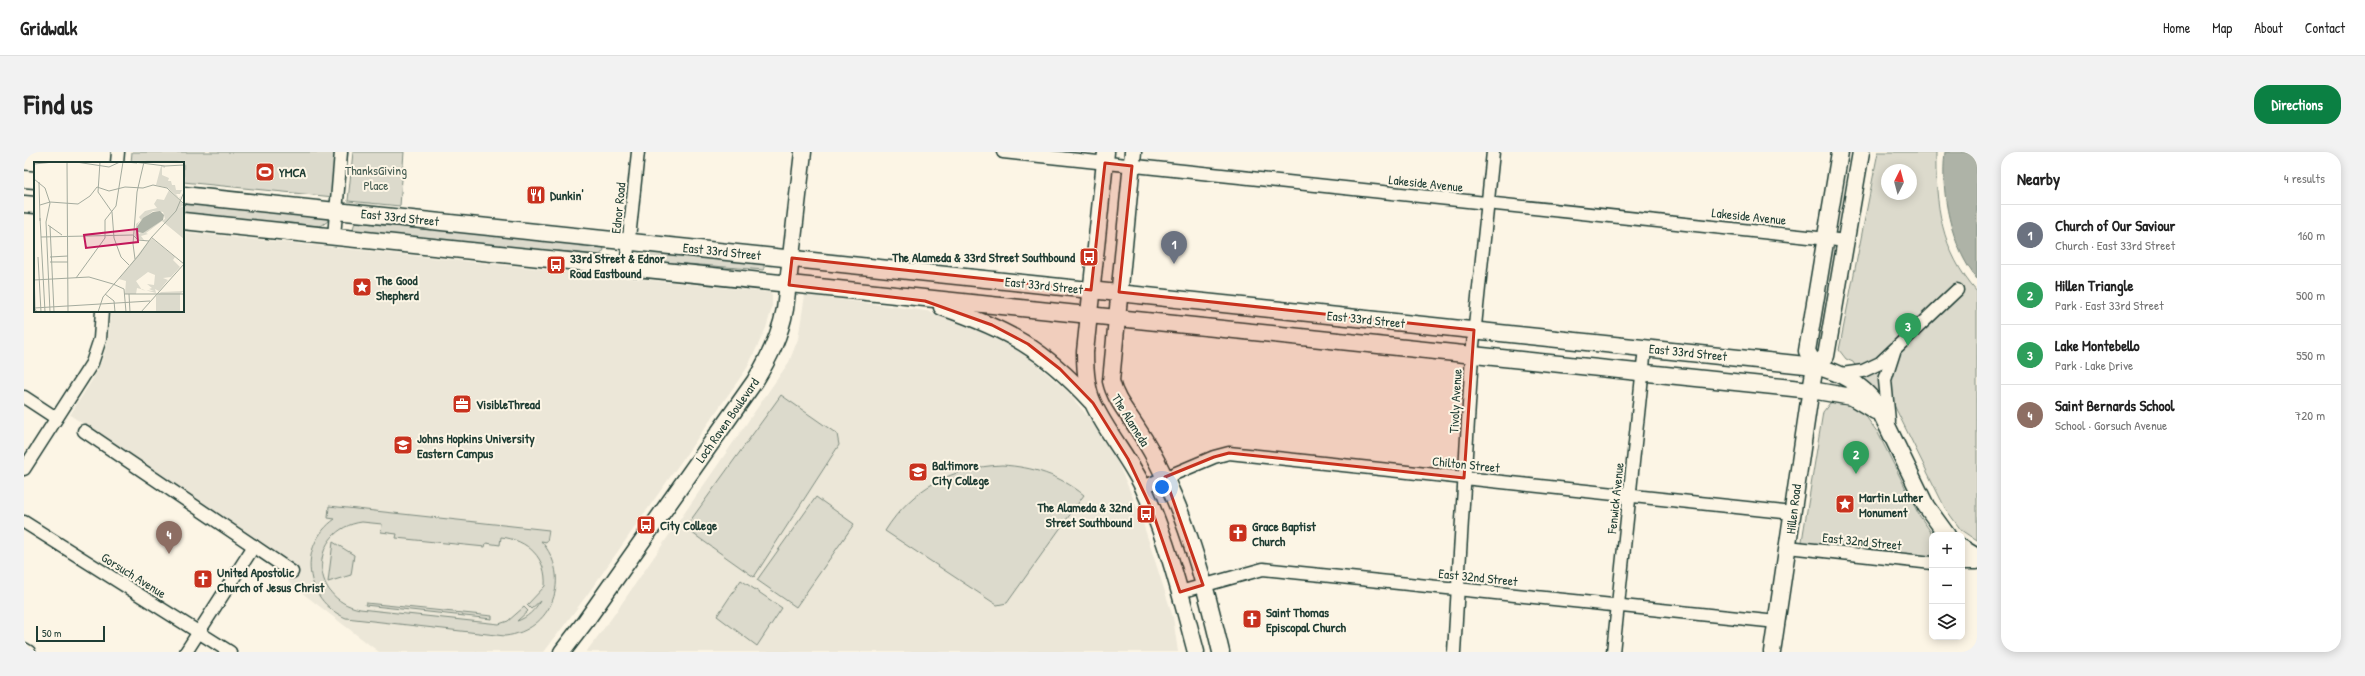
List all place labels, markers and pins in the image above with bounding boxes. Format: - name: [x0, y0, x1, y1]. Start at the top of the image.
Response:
- sports icon: YMCA: [254, 161, 276, 183]
- place label: YMCA: [279, 163, 307, 181]
- restaurant icon: Dunkin': [525, 184, 547, 206]
- place label: Dunkin': [550, 186, 584, 204]
- pin: 1: [1161, 231, 1187, 264]
- bus stop icon: The Alameda & 33rd Street Southbound: [1078, 246, 1100, 268]
- place label: The Alameda & 33rd Street Southbound: [891, 248, 1076, 266]
- place label: 33rd Street & Ednor Road Eastbound: [570, 249, 666, 282]
- bus stop icon: 33rd Street & Ednor Road Eastbound: [545, 254, 567, 276]
- place label: The Good Shepherd: [375, 271, 420, 305]
- place icon: The Good Shepherd: [351, 276, 373, 298]
- pin: 3: [1895, 313, 1921, 346]
- office icon: VisibleThread: [451, 393, 473, 415]
- place label: VisibleThread: [476, 395, 541, 413]
- place label: Johns Hopkins University Eastern Campus: [417, 429, 535, 463]
- school or university icon: Johns Hopkins University Eastern Campus: [392, 434, 414, 456]
- pin: 2: [1843, 441, 1869, 474]
- place label: Baltimore City College: [932, 456, 990, 490]
- school or university icon: Baltimore City College: [907, 461, 929, 483]
- place label: Martin Luther Monument: [1859, 488, 1924, 521]
- place icon: Martin Luther Monument: [1834, 493, 1856, 515]
- place label: The Alameda & 32nd Street Southbound: [1036, 498, 1133, 531]
- bus stop icon: The Alameda & 32nd Street Southbound: [1135, 503, 1157, 525]
- bus stop icon: City College: [635, 514, 657, 536]
- place label: City College: [660, 516, 718, 535]
- place label: Grace Baptist Church: [1252, 517, 1316, 550]
- pin: 4: [156, 521, 182, 554]
- church icon: Grace Baptist Church: [1227, 522, 1249, 544]
- place label: United Apostolic Church of Jesus Christ: [217, 563, 325, 596]
- church icon: United Apostolic Church of Jesus Christ: [192, 568, 214, 590]
- place label: Saint Thomas Episcopal Church: [1266, 603, 1346, 637]
- church icon: Saint Thomas Episcopal Church: [1241, 608, 1263, 630]

